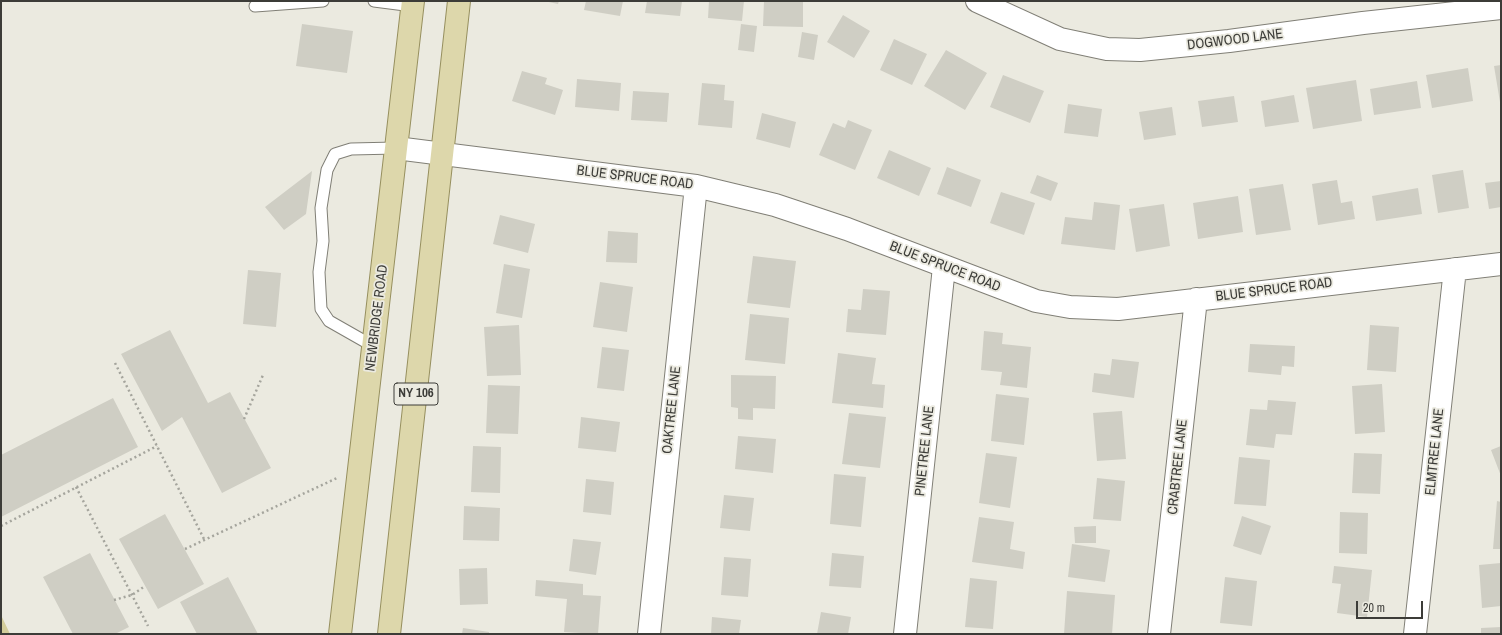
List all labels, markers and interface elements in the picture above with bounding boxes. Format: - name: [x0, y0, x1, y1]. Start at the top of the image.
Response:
- street label: DOGWOOD LANE: [1186, 26, 1284, 54]
- street label: BLUE SPRUCE ROAD: [576, 163, 694, 193]
- street label: BLUE SPRUCE ROAD: [887, 238, 1003, 296]
- street label: NEWBRIDGE ROAD: [362, 264, 392, 372]
- street label: BLUE SPRUCE ROAD: [1215, 275, 1333, 305]
- street label: OAKTREE LANE: [659, 365, 685, 455]
- road number: NY 106: [394, 383, 438, 405]
- street label: PINETREE LANE: [912, 405, 938, 497]
- street label: ELMTREE LANE: [1422, 408, 1448, 496]
- street label: CRABTREE LANE: [1165, 419, 1191, 515]
- scale bar: [1358, 593, 1425, 619]
- text: 20 m: [1363, 600, 1385, 616]

